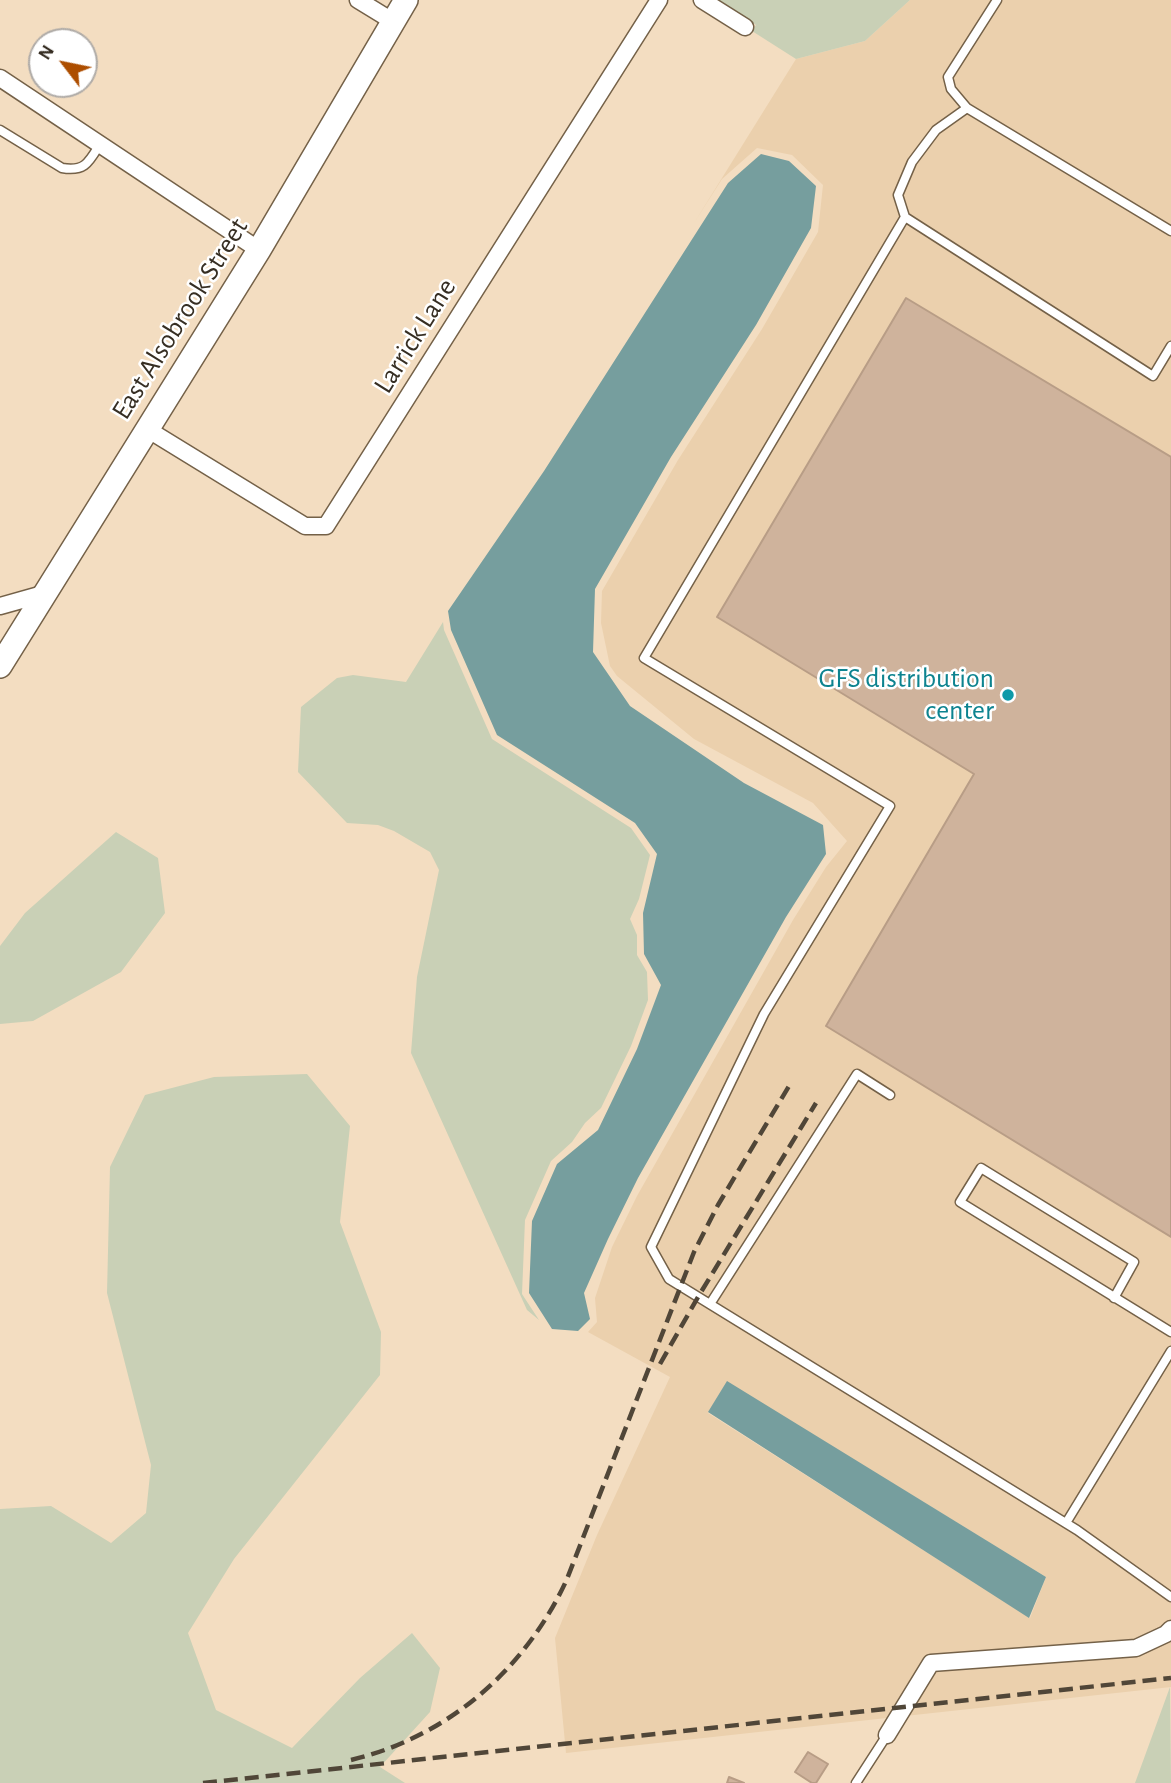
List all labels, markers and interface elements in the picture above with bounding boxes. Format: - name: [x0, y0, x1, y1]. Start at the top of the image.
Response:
- north arrow: [28, 28, 98, 98]
- text: N: [35, 42, 58, 63]
- street label: East Alsobrook Street: [105, 212, 255, 426]
- street label: Larrick Lane: [367, 272, 463, 400]
- place label: GFS distribution center: [819, 662, 994, 728]
- marker: GFS distribution center: [1000, 687, 1016, 703]

